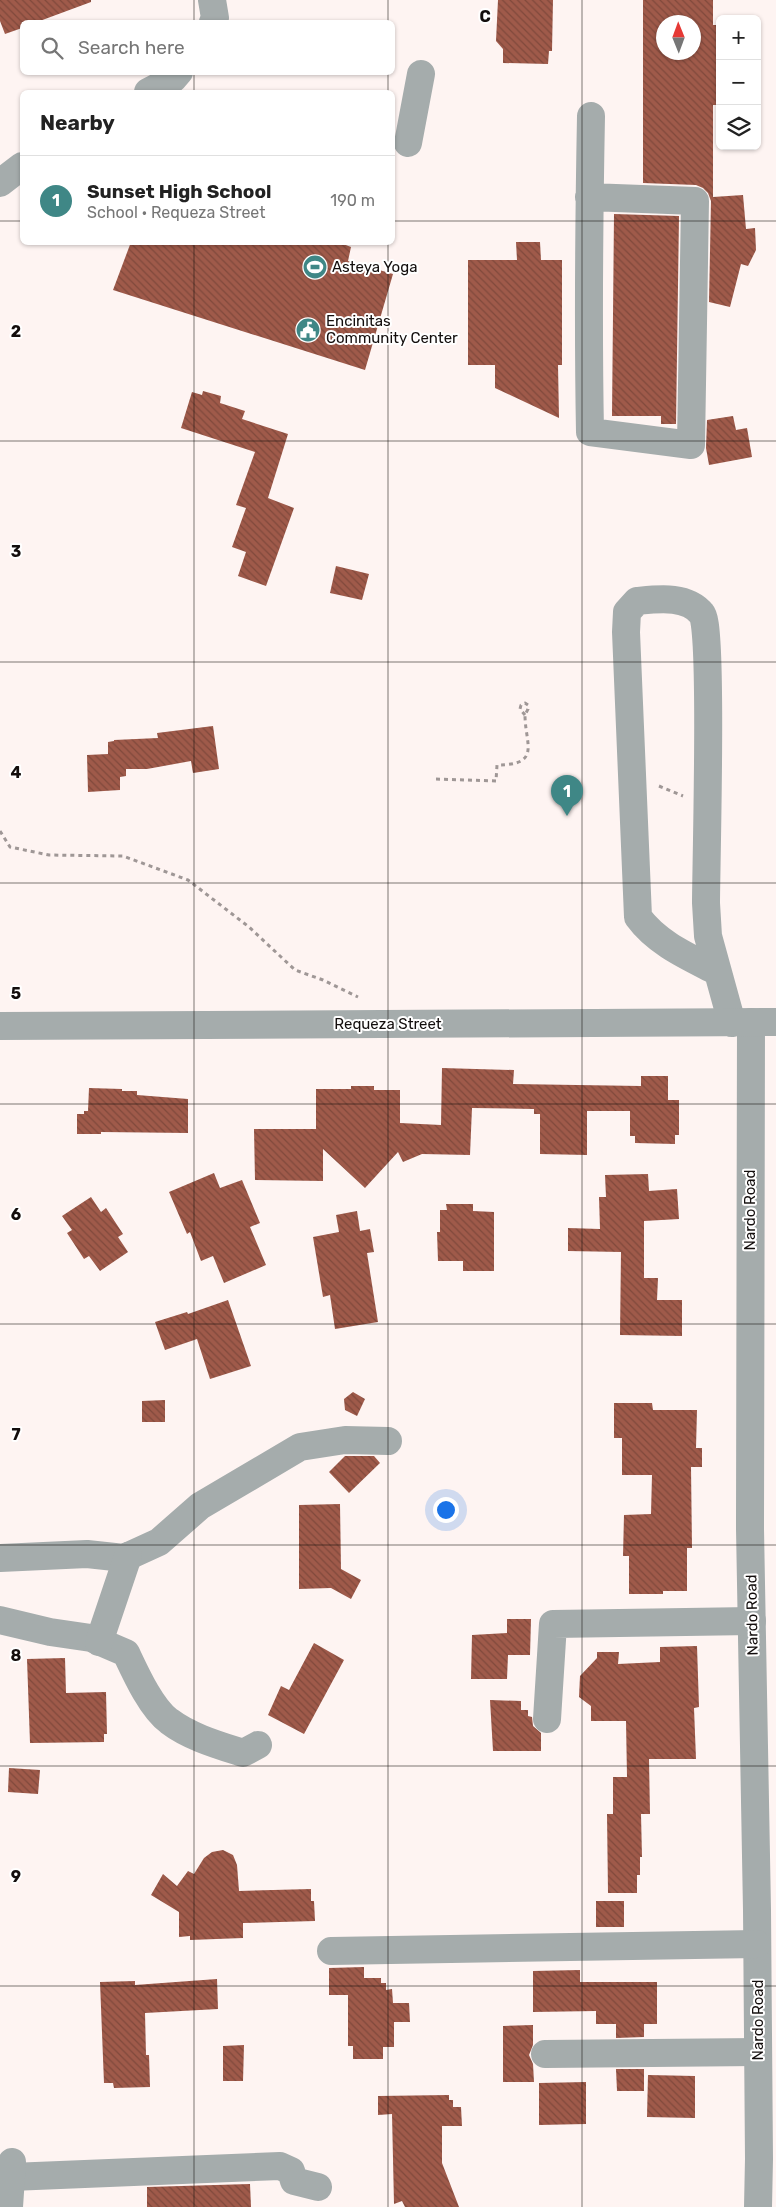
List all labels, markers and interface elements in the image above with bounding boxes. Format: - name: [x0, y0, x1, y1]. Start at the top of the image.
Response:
- text: C: [479, 7, 491, 26]
- north arrow: [656, 15, 701, 60]
- map controls: [716, 15, 761, 150]
- button: +: [716, 15, 761, 60]
- search box: [20, 20, 395, 75]
- icon: search: [38, 34, 66, 62]
- text: Search here: [78, 36, 185, 59]
- button: −: [716, 60, 761, 105]
- button: layers: [716, 105, 761, 150]
- text: Nearby: [40, 110, 115, 135]
- text: Sunset High School: [87, 180, 272, 203]
- text: 1: [52, 191, 60, 210]
- text: 190 m: [330, 191, 375, 210]
- text: School · Requeza Street: [87, 203, 266, 222]
- sports icon: Asteya Yoga: [302, 254, 328, 280]
- place label: Asteya Yoga: [332, 258, 417, 276]
- place label: Encinitas Community Center: [326, 312, 458, 347]
- public building icon: Encinitas Community Center: [295, 317, 321, 343]
- text: 2: [11, 322, 21, 341]
- text: 3: [11, 542, 21, 561]
- text: 4: [11, 763, 22, 782]
- pin: 1: [551, 775, 583, 816]
- text: 5: [11, 984, 21, 1003]
- street label: Requeza Street: [334, 1015, 442, 1033]
- street label: Nardo Road: [741, 1169, 759, 1251]
- text: 6: [11, 1205, 21, 1224]
- text: 7: [11, 1425, 21, 1444]
- your location: [433, 1497, 459, 1523]
- street label: Nardo Road: [742, 1574, 762, 1656]
- text: 8: [11, 1646, 22, 1665]
- text: 9: [11, 1867, 21, 1886]
- street label: Nardo Road: [749, 1979, 767, 2061]

